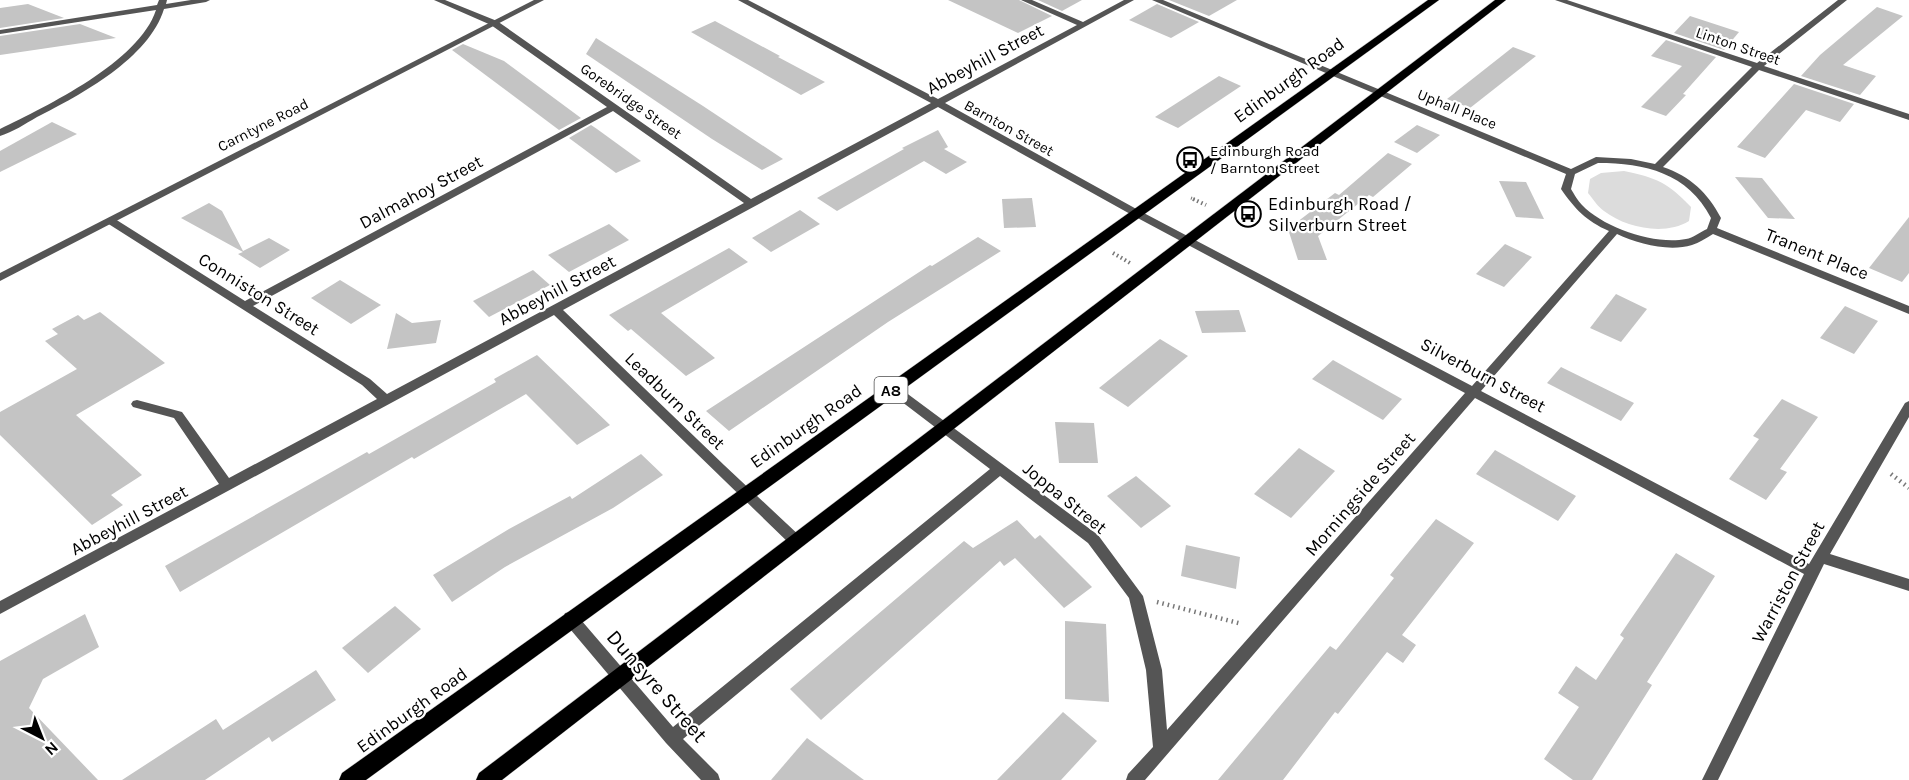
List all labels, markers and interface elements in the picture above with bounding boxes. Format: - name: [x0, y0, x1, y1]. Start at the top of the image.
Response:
- street label: Abbeyhill Street: [923, 19, 1047, 99]
- street label: Linton Street: [1693, 23, 1783, 69]
- street label: Edinburgh Road: [1229, 32, 1349, 128]
- street label: Gorebridge Street: [577, 59, 685, 143]
- street label: Uphall Place: [1415, 85, 1499, 133]
- street label: Carntyne Road: [215, 94, 311, 156]
- street label: Barnton Street: [961, 96, 1057, 160]
- place label: Edinburgh Road / Barnton Street: [1210, 142, 1320, 177]
- bus stop icon: Edinburgh Road / Barnton Street: [1175, 145, 1205, 175]
- street label: Dalmahoy Street: [356, 150, 487, 234]
- place label: Edinburgh Road / Silverburn Street: [1268, 193, 1412, 236]
- bus stop icon: Edinburgh Road / Silverburn Street: [1233, 199, 1263, 229]
- street label: Tranent Place: [1762, 223, 1872, 285]
- street label: Conniston Street: [194, 248, 324, 340]
- street label: Abbeyhill Street: [495, 250, 619, 330]
- street label: Silverburn Street: [1417, 333, 1550, 417]
- street label: Leadburn Street: [620, 348, 730, 455]
- road number: A8: [874, 377, 908, 403]
- street label: Edinburgh Road: [746, 379, 866, 473]
- street label: Morningside Street: [1300, 427, 1420, 561]
- street label: Joppa Street: [1019, 457, 1112, 539]
- street label: Abbeyhill Street: [67, 480, 191, 560]
- street label: Warriston Street: [1747, 517, 1829, 647]
- street label: Dunsyre Street: [602, 625, 712, 747]
- street label: Edinburgh Road: [352, 662, 472, 758]
- north arrow: [12, 708, 72, 768]
- text: N: [41, 738, 62, 760]

